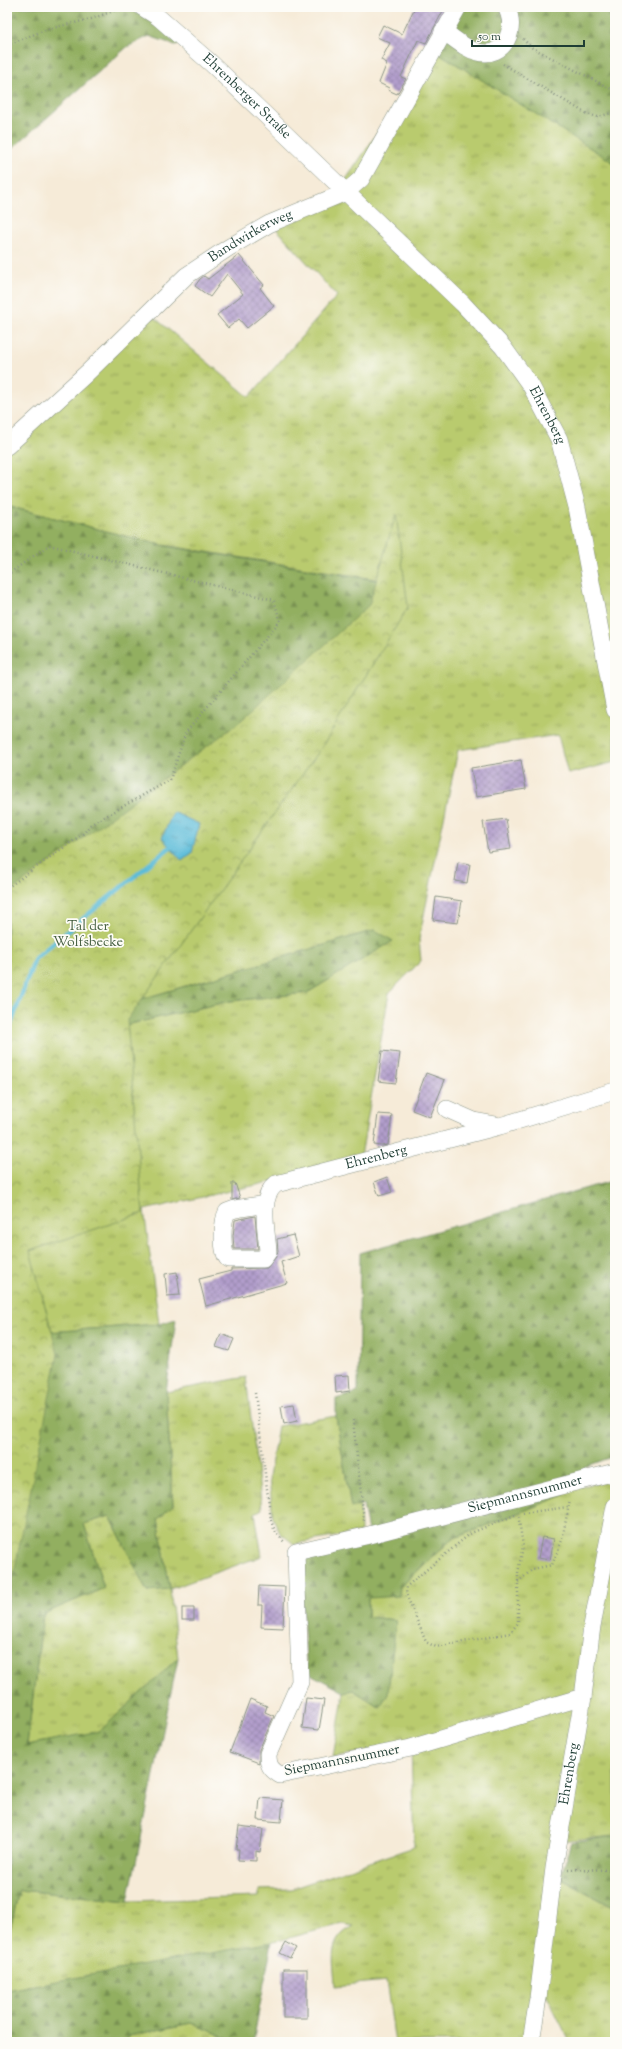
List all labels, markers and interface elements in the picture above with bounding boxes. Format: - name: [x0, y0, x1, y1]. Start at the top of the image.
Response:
- scale bar: [472, 22, 584, 48]
- text: 50 m: [477, 28, 501, 46]
- street label: Ehrenberger Straße: [197, 50, 295, 144]
- street label: Bandwirkerweg: [205, 205, 296, 268]
- street label: Ehrenberg: [523, 383, 570, 447]
- park label: Tal der Wolfsbecke: [53, 917, 123, 953]
- street label: Ehrenberg: [344, 1140, 410, 1176]
- street label: Siepmannsnummer: [466, 1471, 585, 1519]
- street label: Siepmannsnummer: [282, 1740, 402, 1782]
- street label: Ehrenberg: [555, 1741, 585, 1806]

